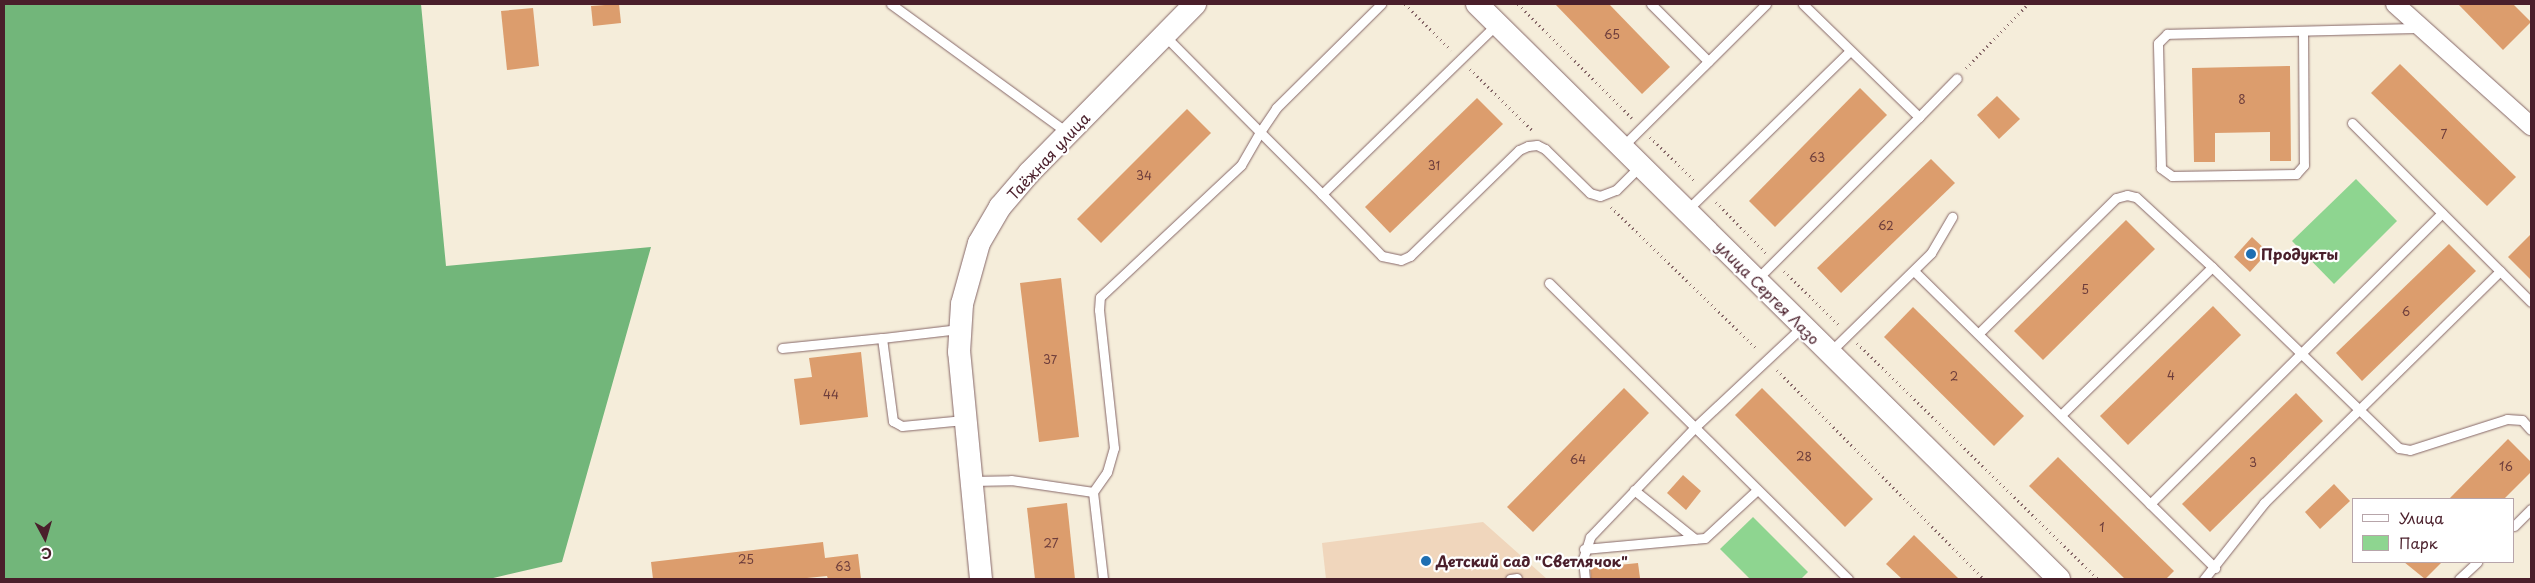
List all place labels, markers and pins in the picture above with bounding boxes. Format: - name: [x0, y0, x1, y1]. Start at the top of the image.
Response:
- place label: Продукты: [2261, 245, 2338, 263]
- marker: Продукты: [2245, 248, 2257, 260]
- place label: Детский сад "Светлячок": [1436, 552, 1629, 570]
- marker: Детский сад "Светлячок": [1420, 555, 1432, 567]

